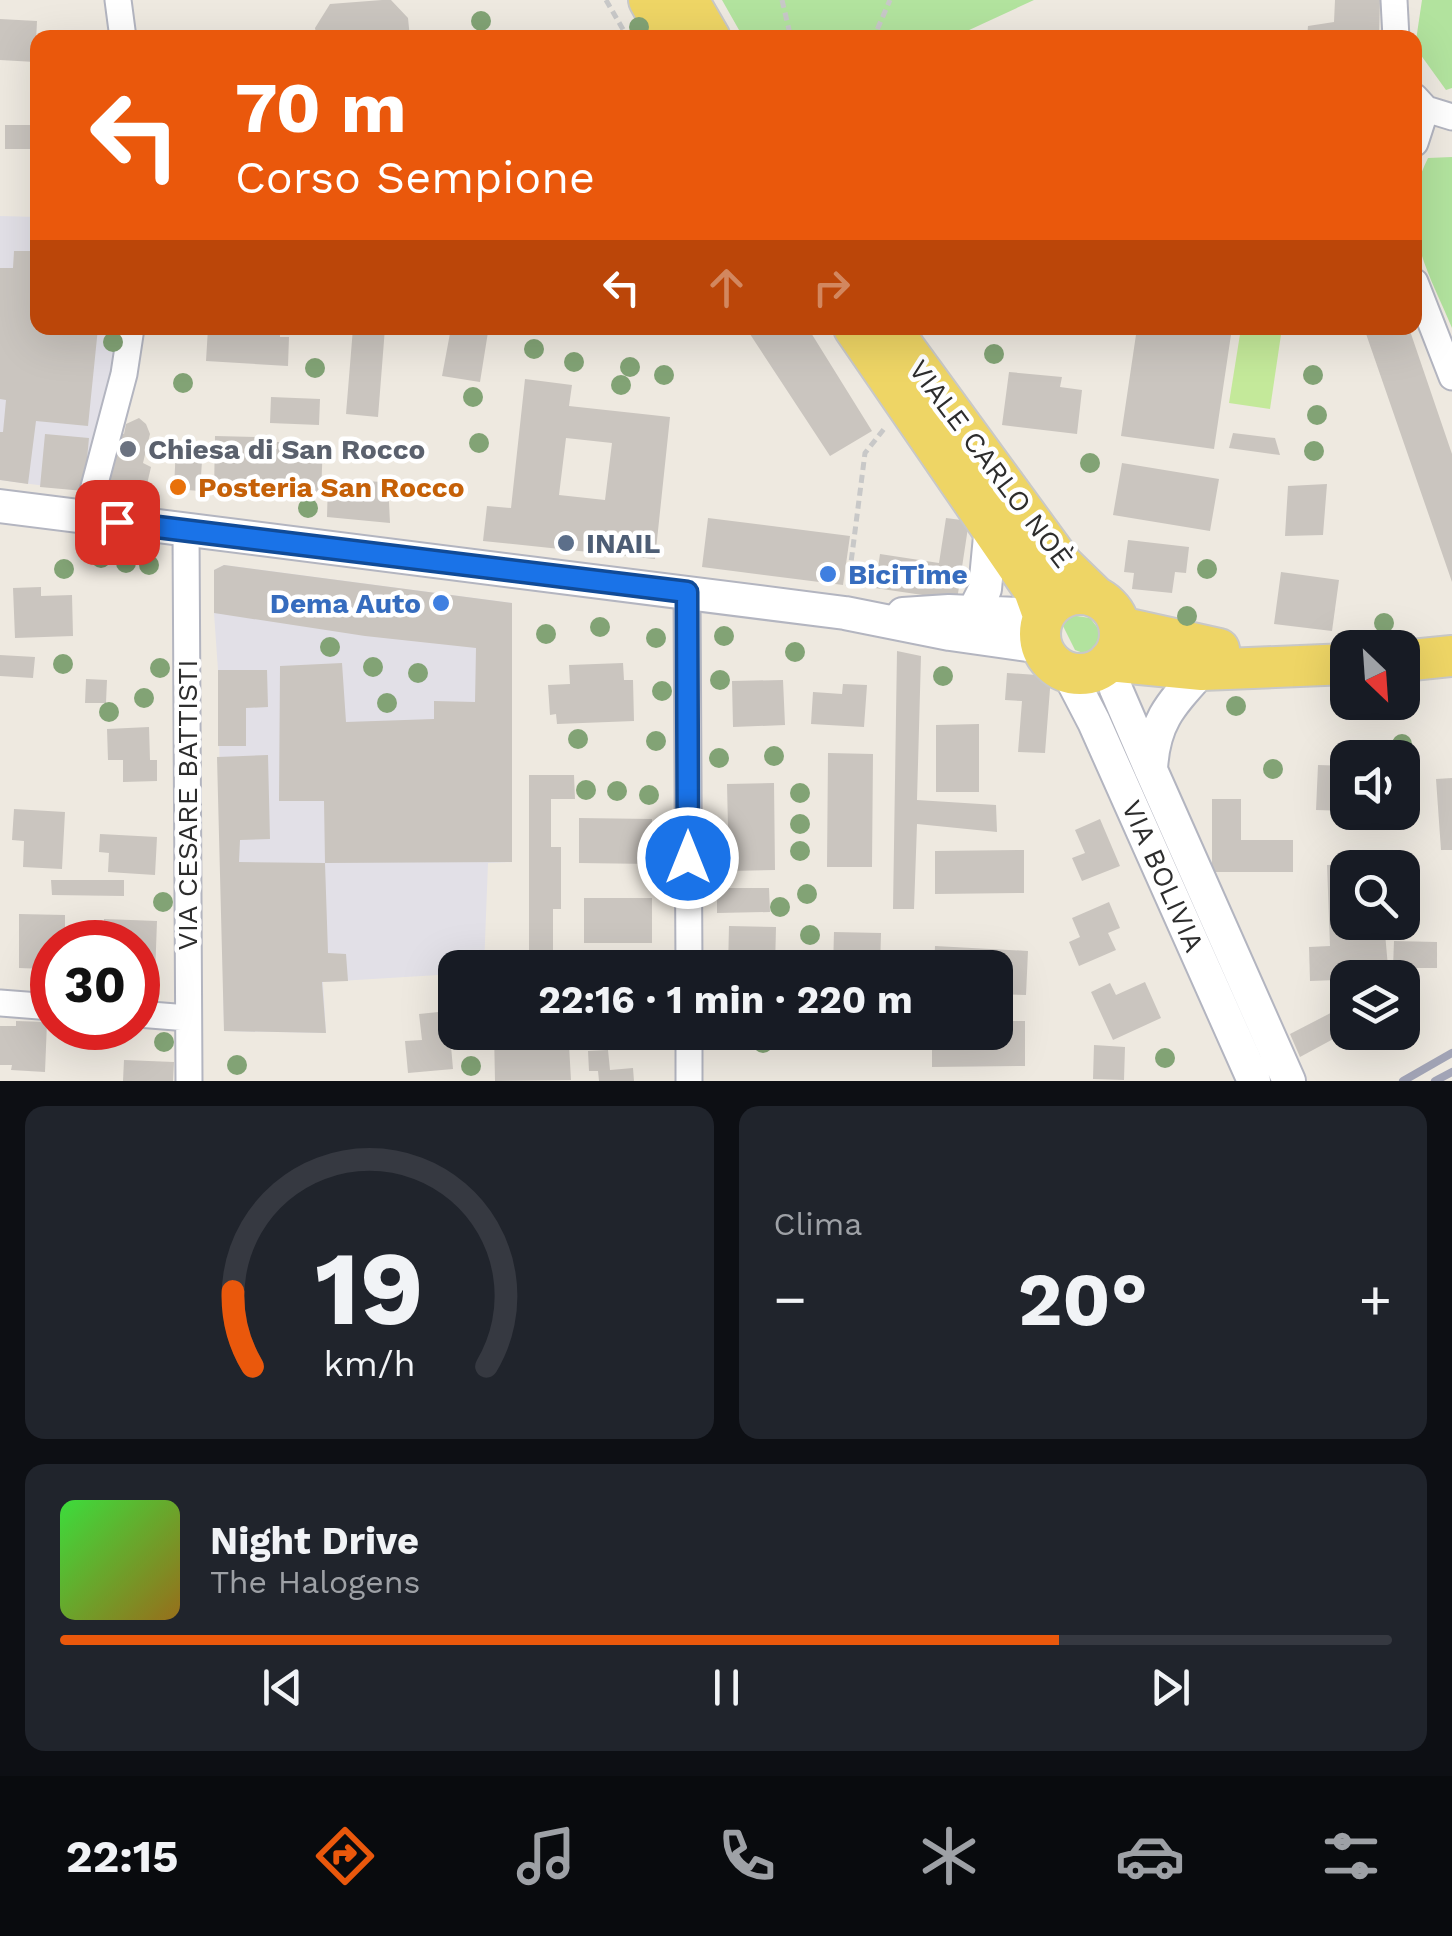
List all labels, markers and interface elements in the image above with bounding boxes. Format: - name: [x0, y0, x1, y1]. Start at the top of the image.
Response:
- text: 70 m: [235, 67, 407, 149]
- icon: left: [70, 70, 200, 200]
- text: Corso Sempione: [235, 151, 595, 204]
- icon: left: [594, 260, 649, 315]
- icon: ahead: [699, 260, 754, 315]
- icon: right: [804, 260, 859, 315]
- street label: VIALE CARLO NOÈ: [902, 354, 1080, 574]
- place label: Chiesa di San Rocco: [148, 433, 425, 466]
- marker: Chiesa di San Rocco: [117, 438, 139, 460]
- place label: Posteria San Rocco: [198, 471, 465, 504]
- marker: Posteria San Rocco: [167, 476, 189, 498]
- pin: [75, 480, 160, 565]
- icon: arrive: [90, 495, 145, 550]
- place label: INAIL: [586, 527, 661, 560]
- marker: INAIL: [555, 532, 577, 554]
- place label: BiciTime: [848, 558, 968, 591]
- marker: BiciTime: [817, 563, 839, 585]
- place label: Dema Auto: [270, 587, 421, 620]
- marker: Dema Auto: [430, 592, 452, 614]
- north arrow: [1330, 630, 1420, 720]
- map controls: [1330, 630, 1420, 1050]
- street label: VIA CESARE BATTISTI: [171, 659, 204, 951]
- button: sound: [1330, 740, 1420, 830]
- street label: VIA BOLIVIA: [1115, 795, 1211, 957]
- position arrow: [636, 806, 740, 910]
- button: search: [1330, 850, 1420, 940]
- speed limit sign: 30: [30, 920, 160, 1050]
- button: layers: [1330, 960, 1420, 1050]
- text: 22:16 · 1 min · 220 m: [538, 978, 913, 1022]
- text: Clima: [774, 1205, 862, 1243]
- text: 19: [315, 1227, 424, 1349]
- text: 20°: [1018, 1255, 1148, 1343]
- text: −: [774, 1267, 807, 1331]
- text: +: [1359, 1267, 1392, 1331]
- text: km/h: [323, 1343, 415, 1385]
- text: Night Drive: [210, 1519, 419, 1563]
- text: The Halogens: [210, 1563, 420, 1601]
- icon: previous: [255, 1660, 310, 1715]
- icon: pause: [699, 1660, 754, 1715]
- icon: next: [1143, 1660, 1198, 1715]
- icon: directions: [310, 1821, 380, 1891]
- icon: music: [511, 1821, 581, 1891]
- icon: phone: [712, 1821, 782, 1891]
- icon: climate: [914, 1821, 984, 1891]
- icon: car: [1115, 1821, 1185, 1891]
- icon: filters: [1316, 1821, 1386, 1891]
- text: 22:15: [66, 1830, 179, 1883]

